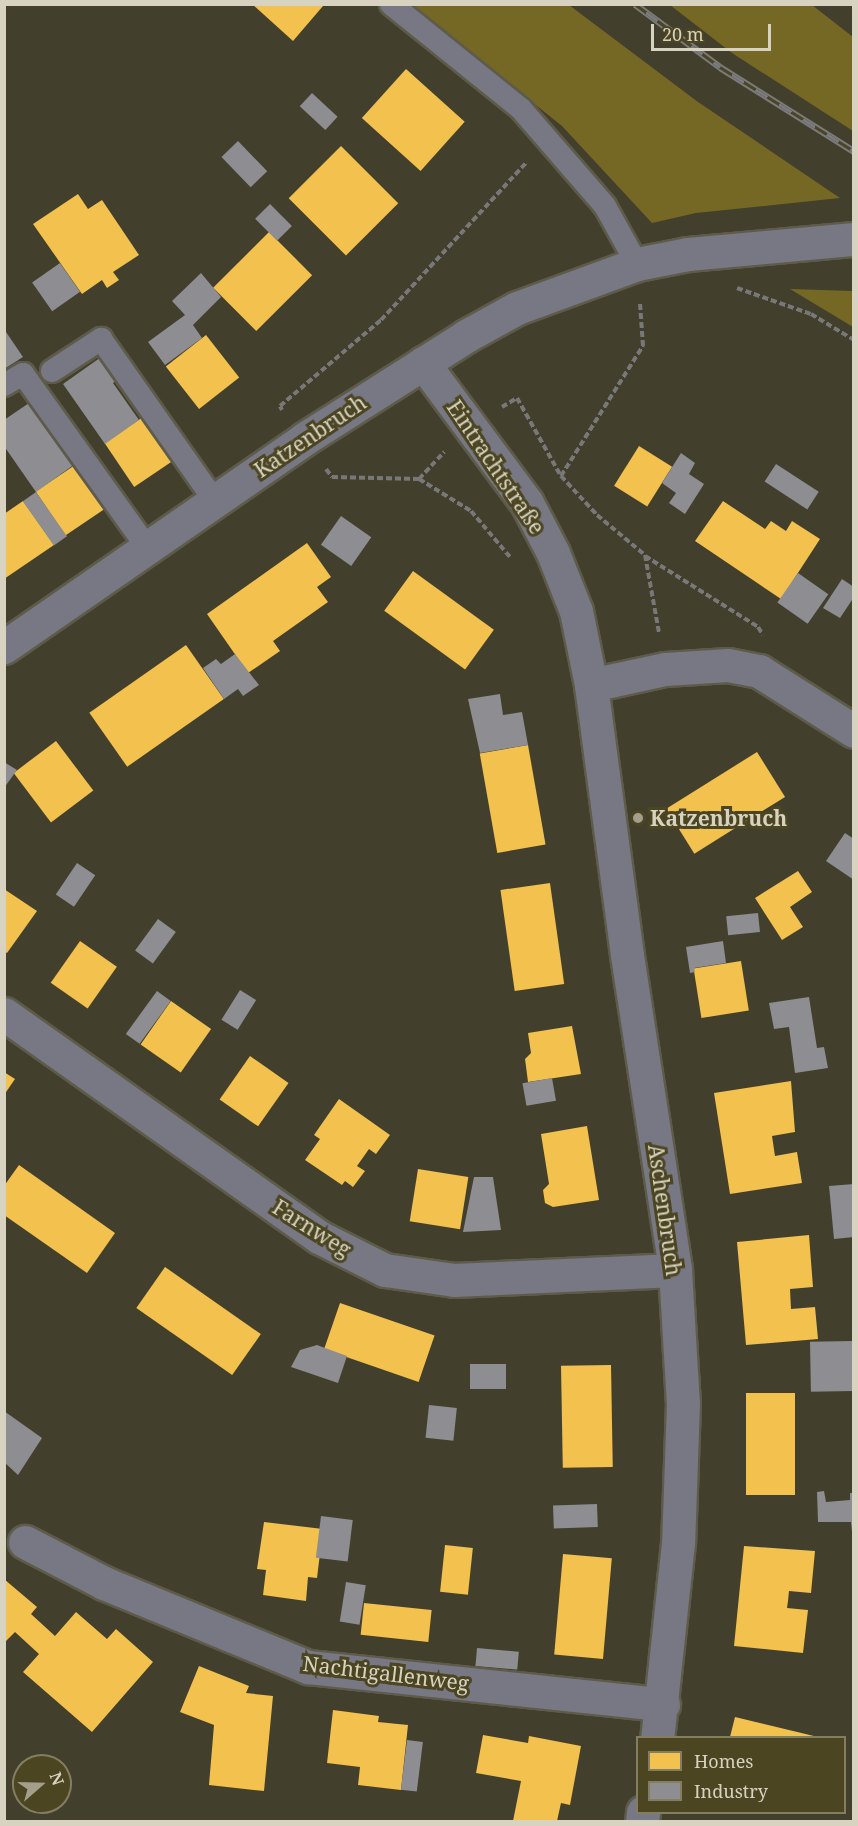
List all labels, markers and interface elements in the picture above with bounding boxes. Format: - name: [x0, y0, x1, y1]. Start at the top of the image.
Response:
- scale bar: [654, 12, 774, 50]
- text: 20 m: [662, 22, 704, 46]
- street label: Katzenbruch: [249, 389, 371, 483]
- street label: Eintrachtstraße: [442, 395, 550, 539]
- place label: Katzenbruch: [650, 805, 787, 831]
- marker: Katzenbruch: [631, 811, 645, 825]
- street label: Aschenbruch: [643, 1143, 687, 1277]
- street label: Farnweg: [268, 1194, 356, 1262]
- street label: Nachtigallenweg: [301, 1650, 471, 1696]
- legend: [636, 1736, 846, 1814]
- text: Homes: [694, 1749, 753, 1773]
- north arrow: [12, 1754, 72, 1814]
- text: N: [45, 1769, 70, 1788]
- text: Industry: [694, 1779, 768, 1803]

